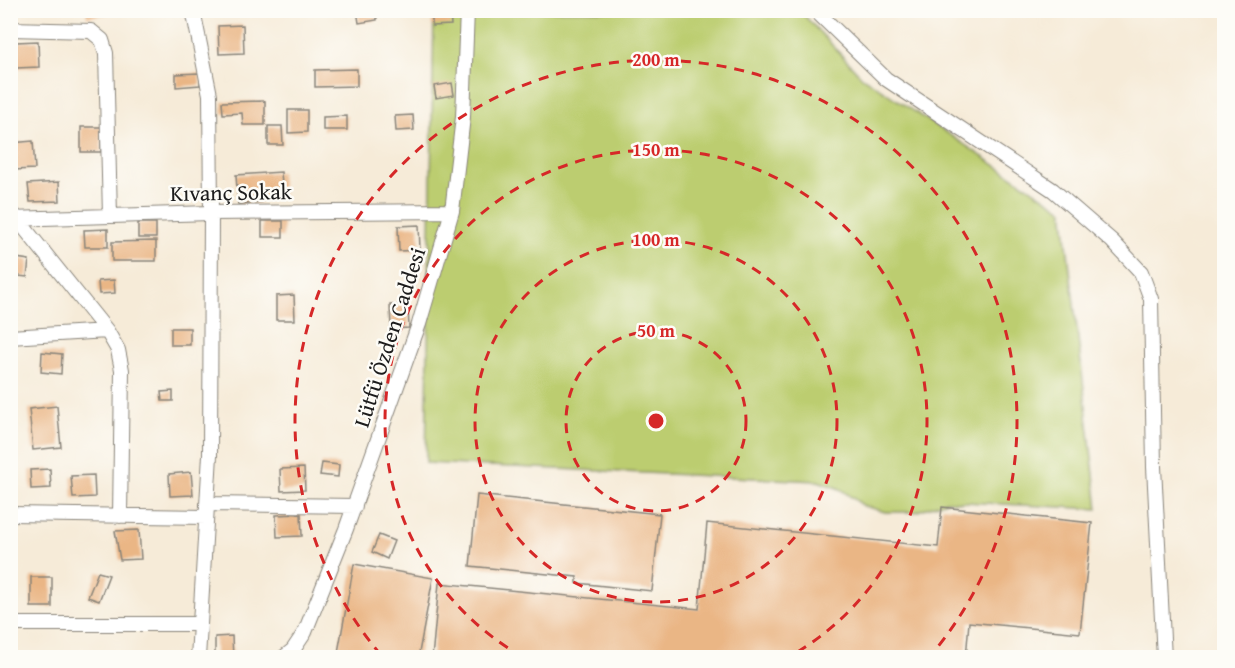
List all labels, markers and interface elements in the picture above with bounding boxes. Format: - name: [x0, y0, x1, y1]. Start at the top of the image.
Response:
- text: 200 m: [632, 46, 680, 73]
- text: 150 m: [632, 136, 680, 163]
- street label: Kıvanç Sokak: [170, 175, 293, 209]
- text: 100 m: [632, 226, 680, 253]
- street label: Lütfü Özden Caddesi: [345, 243, 433, 431]
- text: 50 m: [637, 317, 676, 344]
- centre of rings: [646, 411, 666, 431]

